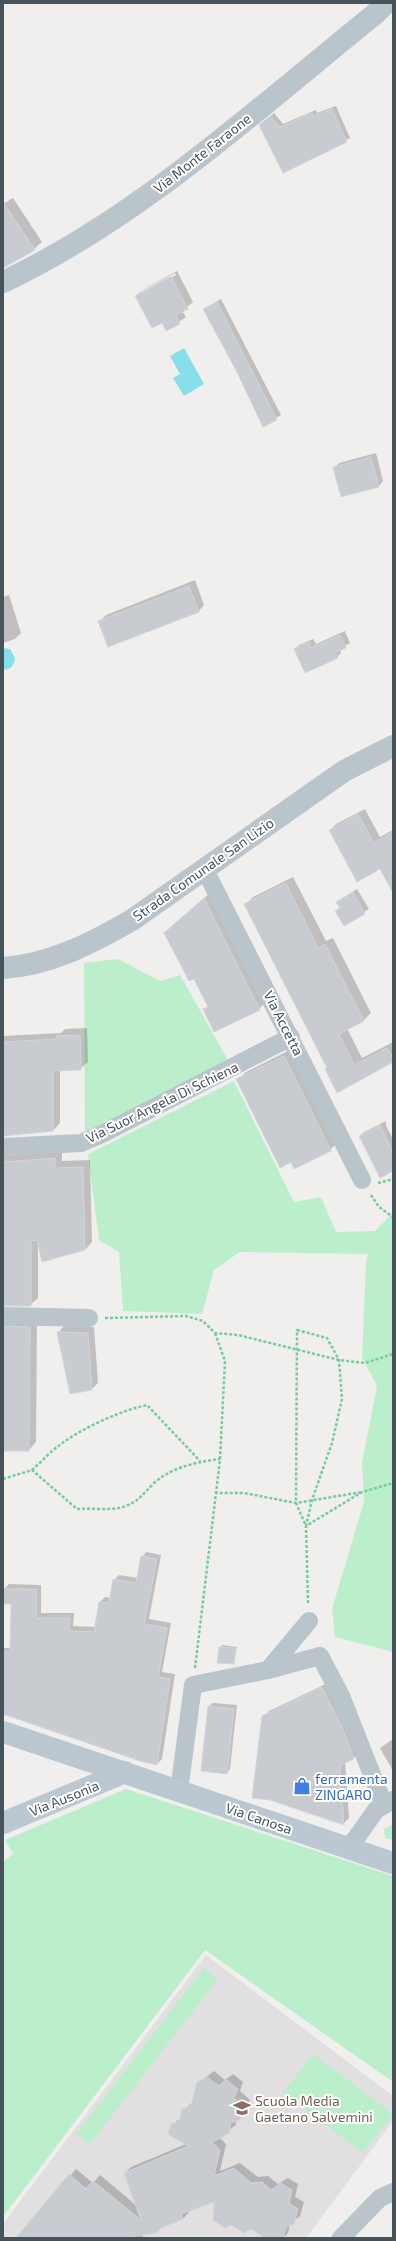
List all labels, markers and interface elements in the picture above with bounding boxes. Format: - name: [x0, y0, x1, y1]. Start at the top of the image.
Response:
- street label: Via Monte Faraone: [150, 110, 254, 196]
- street label: Strada Comunale San Lizio: [129, 814, 277, 924]
- street label: Via Accetta: [260, 988, 308, 1058]
- street label: Via Suor Angela Di Schiena: [83, 1058, 241, 1146]
- place label: ferramenta ZINGARO: [315, 1770, 388, 1803]
- street label: Via Ausonia: [27, 1776, 101, 1820]
- shop icon: ferramenta ZINGARO: [292, 1776, 312, 1796]
- street label: Via Canosa: [223, 1799, 295, 1837]
- place label: Scuola Media Gaetano Salvemini: [255, 2092, 373, 2125]
- school or university icon: Scuola Media Gaetano Salvemini: [232, 2098, 252, 2118]

